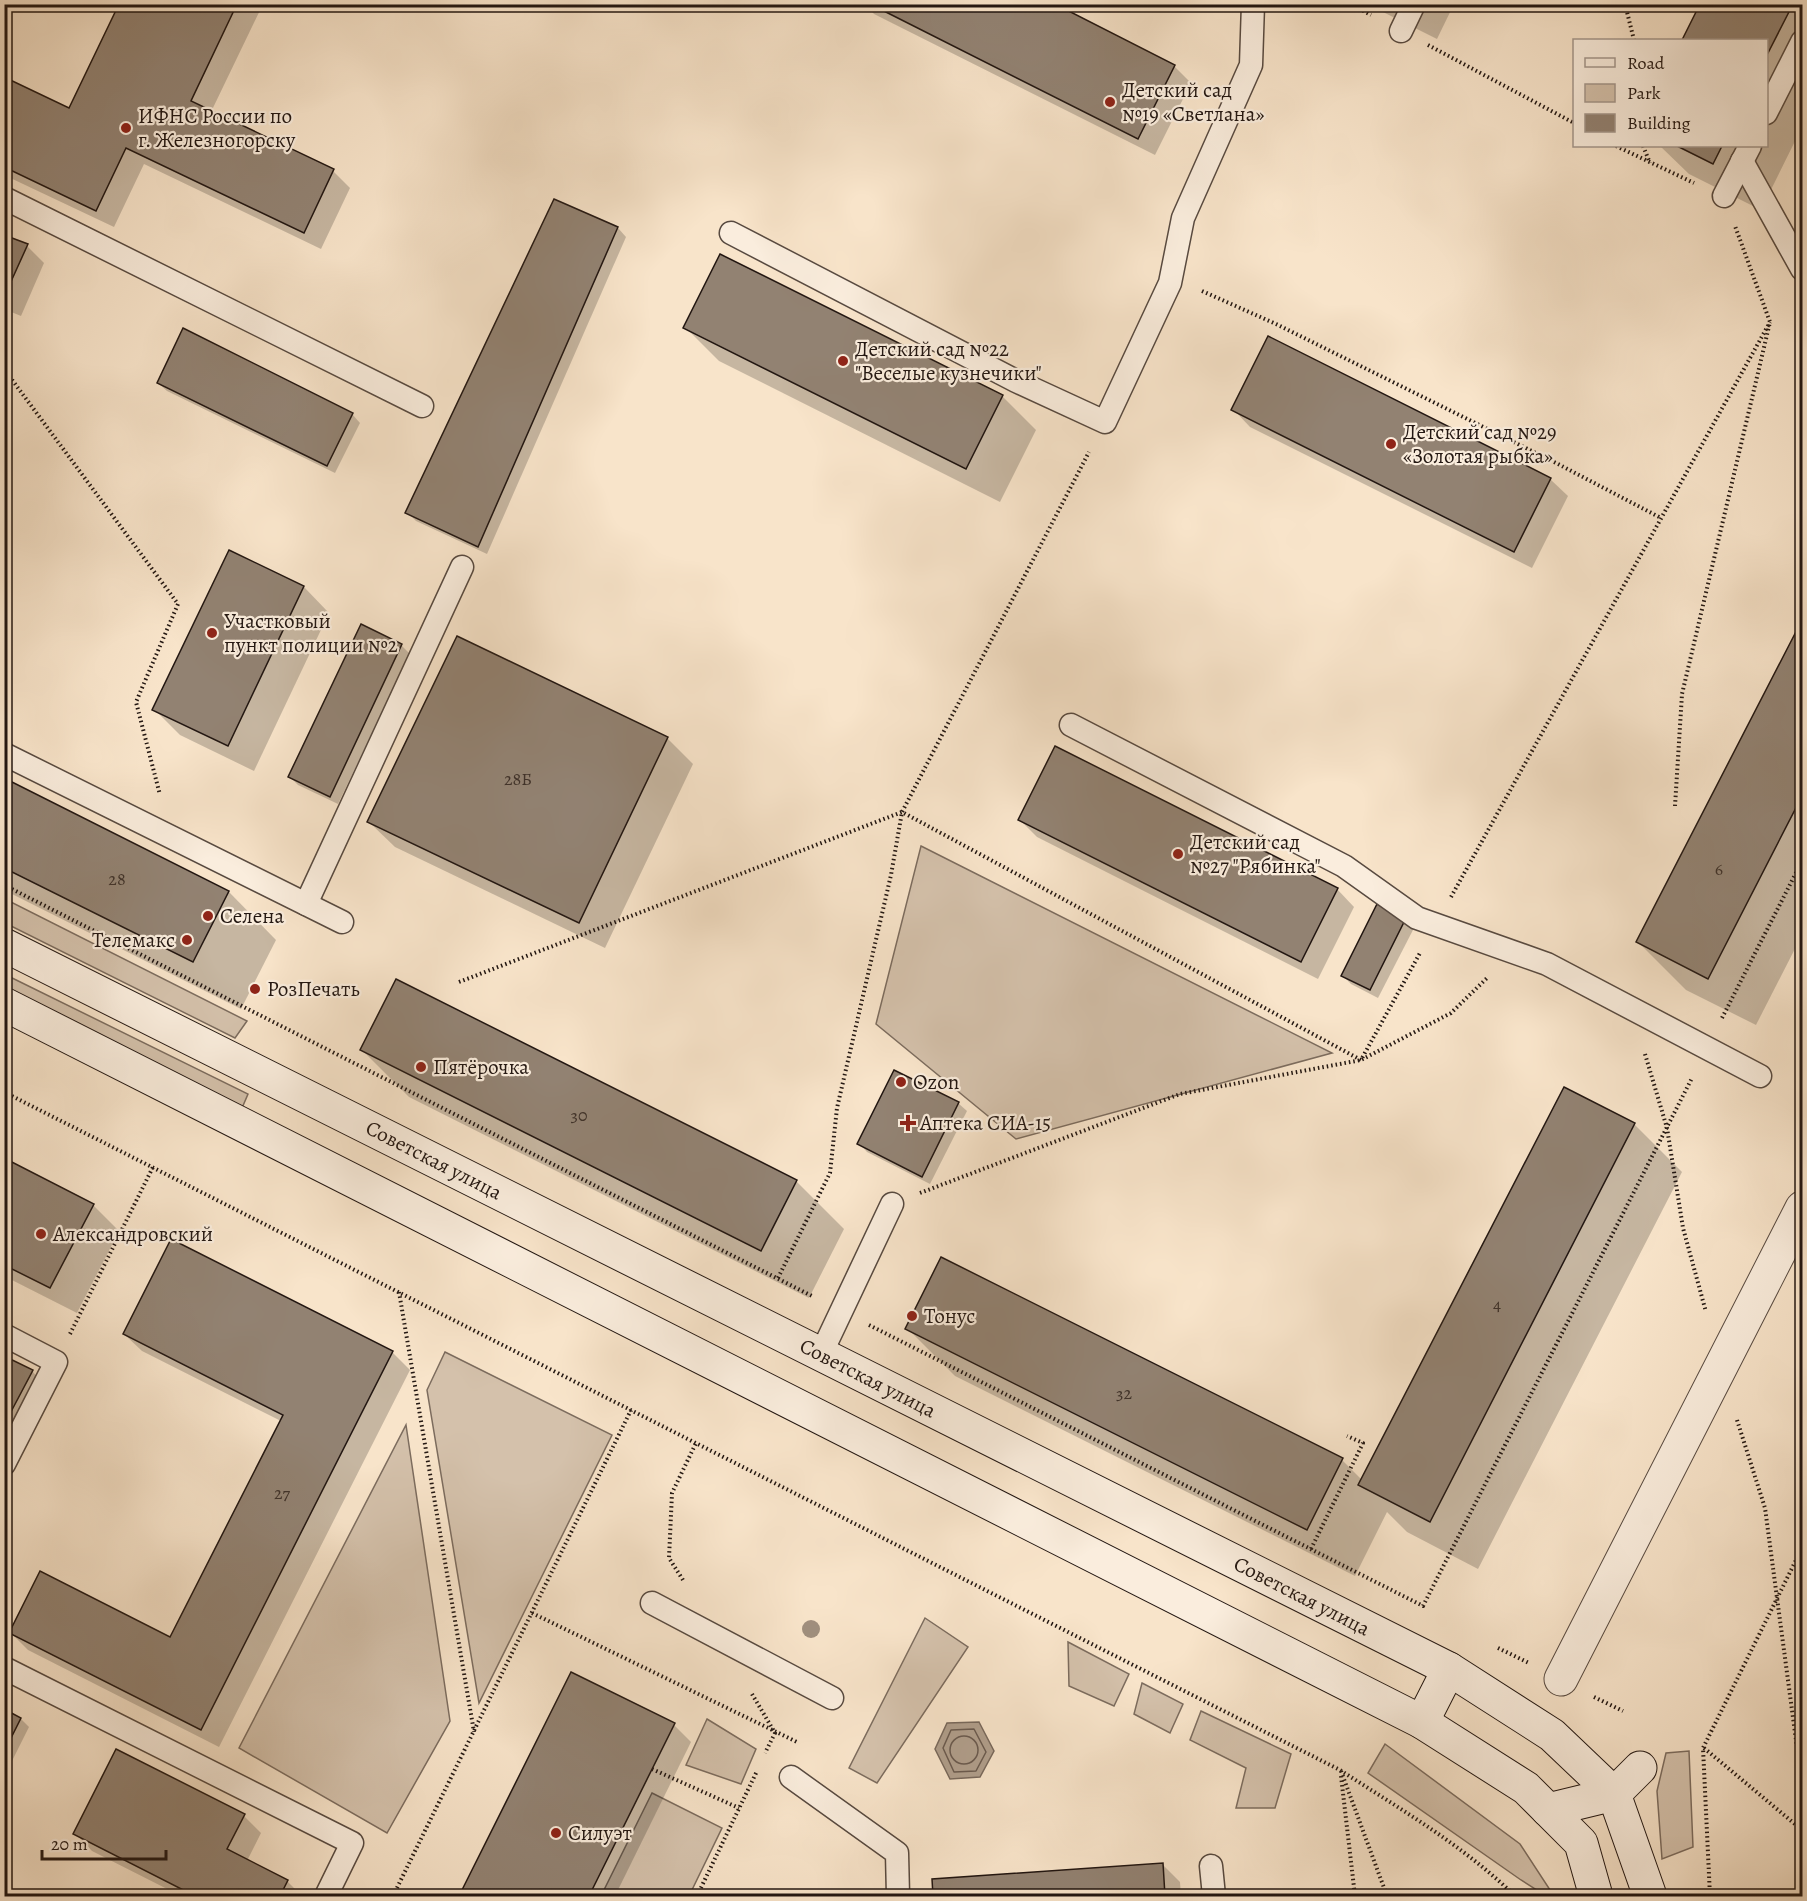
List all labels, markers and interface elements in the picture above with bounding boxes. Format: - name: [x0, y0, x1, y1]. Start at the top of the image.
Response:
- legend: [1573, 39, 1768, 147]
- text: Road: [1627, 51, 1665, 75]
- place label: Детский сад №19 «Светлана»: [1122, 76, 1264, 128]
- text: Park: [1627, 81, 1661, 105]
- marker: Детский сад №19 «Светлана»: [1103, 95, 1117, 109]
- place label: ИФНС России по г. Железногорску: [138, 102, 296, 154]
- text: Building: [1627, 111, 1691, 135]
- marker: ИФНС России по г. Железногорску: [119, 121, 133, 135]
- place label: Детский сад №22 "Веселые кузнечики": [855, 335, 1042, 387]
- marker: Детский сад №22 "Веселые кузнечики": [836, 354, 850, 368]
- place label: Детский сад №29 «Золотая рыбка»: [1403, 418, 1557, 470]
- marker: Детский сад №29 «Золотая рыбка»: [1384, 437, 1398, 451]
- place label: Участковый пункт полиции №2: [224, 607, 398, 659]
- marker: Участковый пункт полиции №2: [205, 626, 219, 640]
- house number: 28Б: [504, 767, 532, 791]
- place label: Детский сад №27 "Рябинка": [1190, 828, 1321, 880]
- marker: Детский сад №27 "Рябинка": [1171, 847, 1185, 861]
- house number: 6: [1715, 857, 1723, 881]
- house number: 28: [108, 867, 126, 891]
- place label: Селена: [220, 902, 285, 930]
- marker: Селена: [201, 909, 215, 923]
- place label: Телемакс: [92, 926, 175, 954]
- marker: Телемакс: [180, 933, 194, 947]
- place label: РозПечать: [267, 975, 360, 1003]
- marker: РозПечать: [248, 982, 262, 996]
- place label: Пятёрочка: [433, 1053, 529, 1081]
- marker: Пятёрочка: [414, 1060, 428, 1074]
- place label: Ozon: [913, 1068, 959, 1096]
- marker: Ozon: [894, 1075, 908, 1089]
- house number: 30: [570, 1103, 588, 1127]
- place label: Аптека СИА-15: [919, 1109, 1051, 1137]
- street label: Советская улица: [361, 1114, 507, 1207]
- marker: Аптека СИА-15: [901, 1116, 915, 1130]
- place label: Александровский: [52, 1220, 213, 1248]
- marker: Александровский: [34, 1227, 48, 1241]
- house number: 4: [1493, 1292, 1501, 1316]
- place label: Тонус: [924, 1302, 975, 1330]
- marker: Тонус: [905, 1309, 919, 1323]
- street label: Советская улица: [795, 1332, 941, 1425]
- house number: 32: [1116, 1381, 1132, 1405]
- house number: 27: [274, 1481, 290, 1505]
- street label: Советская улица: [1229, 1550, 1375, 1643]
- place label: Силуэт: [568, 1819, 632, 1847]
- scale bar: [42, 1823, 166, 1861]
- marker: Силуэт: [549, 1826, 563, 1840]
- text: 20 m: [51, 1832, 88, 1856]

